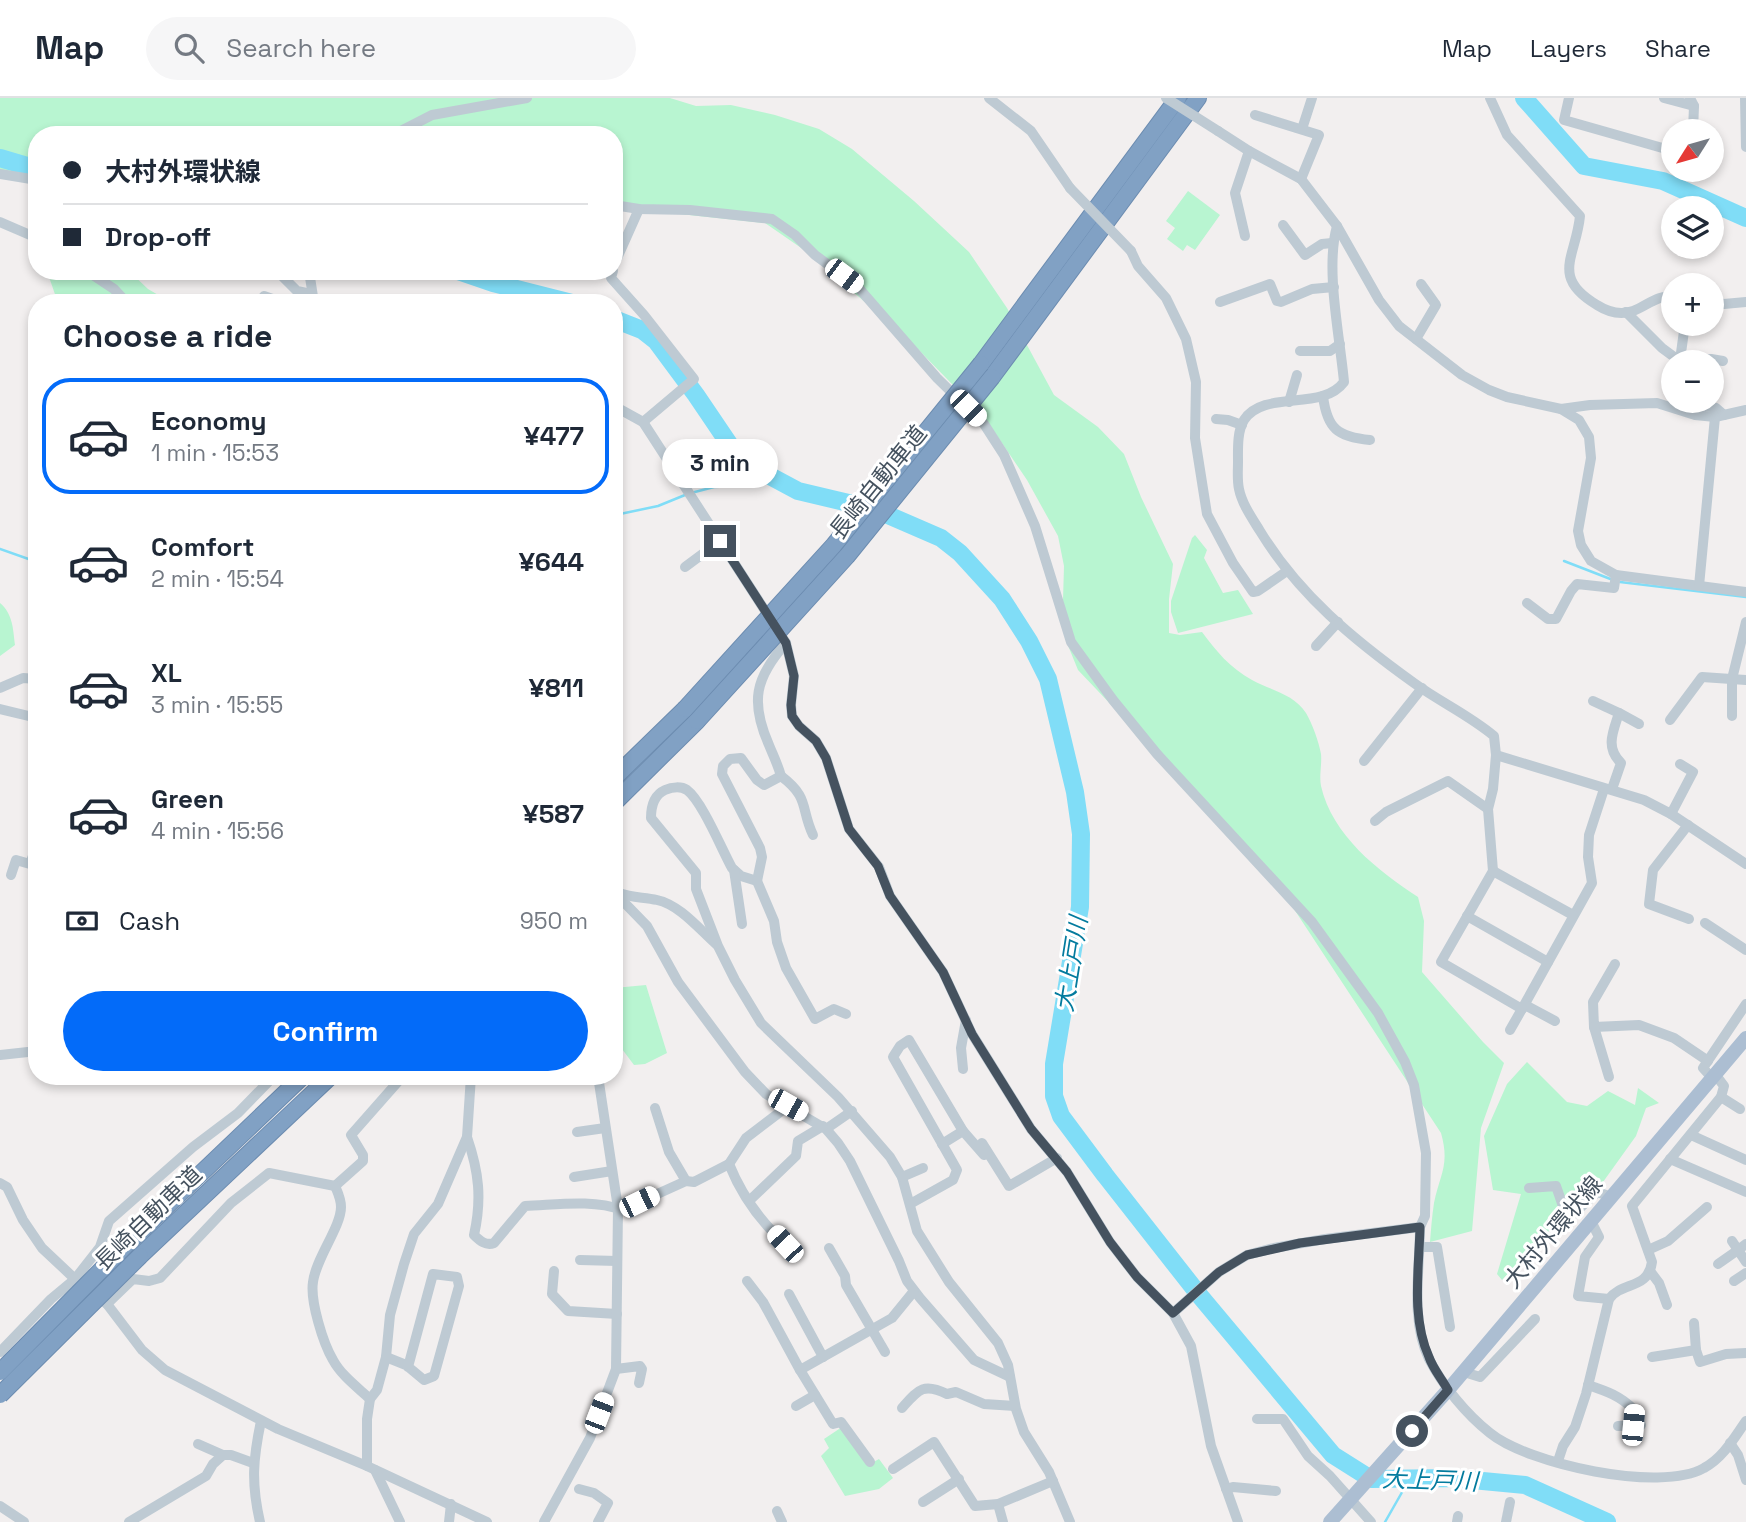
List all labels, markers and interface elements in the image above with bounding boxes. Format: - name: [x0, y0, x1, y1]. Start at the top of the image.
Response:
- search box: [146, 17, 636, 80]
- text: Map: [35, 27, 104, 69]
- icon: search: [170, 29, 208, 67]
- text: Search here: [226, 31, 376, 65]
- text: Map: [1442, 33, 1492, 64]
- text: Layers: [1530, 33, 1607, 64]
- text: Share: [1645, 33, 1711, 64]
- north arrow: [1661, 119, 1724, 182]
- map controls: [1661, 119, 1724, 413]
- text: 大村外環状線: [105, 155, 261, 189]
- button: layers: [1661, 196, 1724, 259]
- text: Drop-off: [105, 220, 211, 254]
- car: [821, 255, 868, 297]
- button: +: [1661, 273, 1724, 336]
- text: Choose a ride: [63, 316, 273, 356]
- button: −: [1661, 350, 1724, 413]
- car: [946, 386, 991, 430]
- text: Economy: [151, 404, 267, 438]
- icon: car: [67, 405, 130, 468]
- text: ¥477: [524, 419, 584, 453]
- street label: 長崎自動車道: [823, 419, 933, 545]
- text: 1 min · 15:53: [151, 438, 279, 468]
- callout: 3 min: [662, 440, 778, 488]
- text: 3 min: [690, 448, 750, 478]
- route end: [704, 525, 736, 557]
- text: Comfort: [151, 530, 254, 564]
- icon: car: [67, 531, 130, 594]
- text: ¥644: [519, 545, 584, 579]
- text: 2 min · 15:54: [151, 564, 284, 594]
- text: XL: [151, 656, 182, 690]
- icon: car: [67, 657, 130, 720]
- text: ¥811: [529, 671, 584, 705]
- text: 3 min · 15:55: [151, 690, 283, 720]
- text: Green: [151, 782, 224, 816]
- icon: car: [67, 783, 130, 846]
- text: ¥587: [523, 797, 584, 831]
- text: 4 min · 15:56: [151, 816, 284, 846]
- icon: cash: [63, 902, 101, 940]
- text: Cash: [119, 904, 180, 938]
- text: 950 m: [520, 906, 588, 936]
- water label: 大上戸川: [1048, 911, 1094, 1014]
- button: Confirm: [63, 991, 588, 1071]
- car: [765, 1086, 812, 1124]
- street label: 長崎自動車道: [88, 1159, 208, 1277]
- street label: 大村外環状線: [1497, 1170, 1609, 1294]
- car: [616, 1183, 663, 1221]
- car: [763, 1221, 808, 1267]
- car: [582, 1390, 617, 1436]
- car: [1621, 1403, 1646, 1447]
- route start: [1396, 1415, 1428, 1447]
- water label: 大上戸川: [1381, 1463, 1482, 1497]

